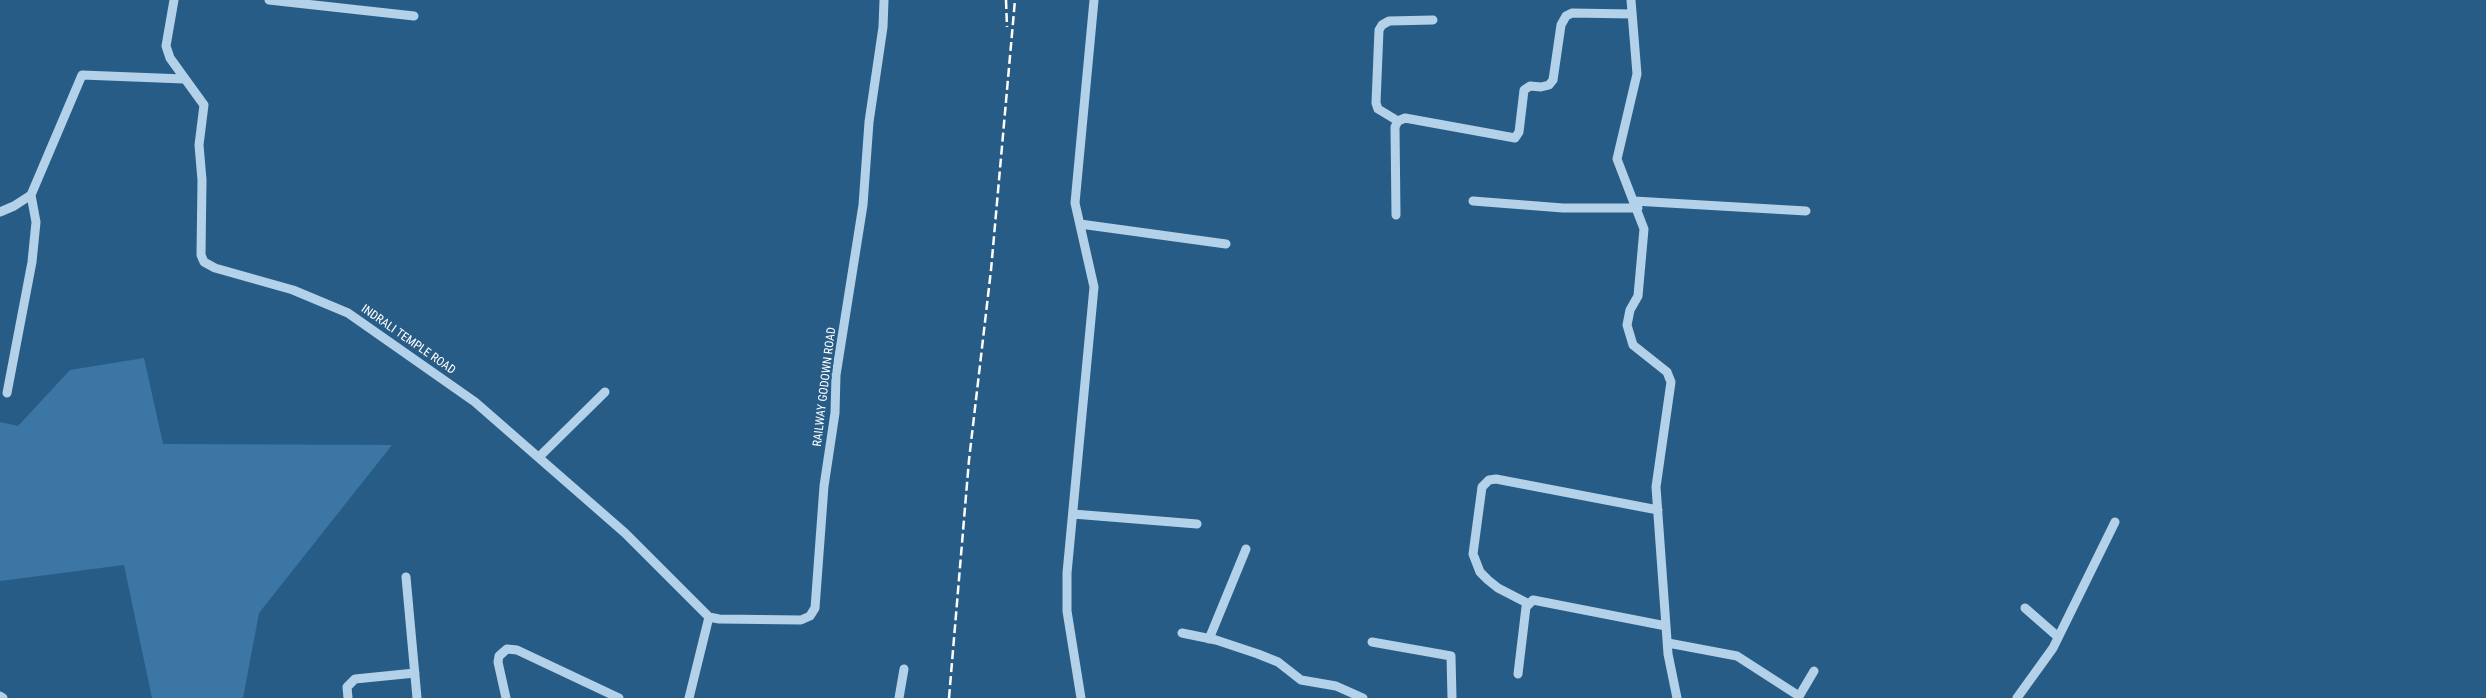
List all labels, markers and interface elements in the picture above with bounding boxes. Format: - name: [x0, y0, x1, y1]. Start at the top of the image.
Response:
- street label: INDRALI TEMPLE ROAD: [358, 302, 458, 378]
- street label: RAILWAY GODOWN ROAD: [811, 326, 839, 448]

